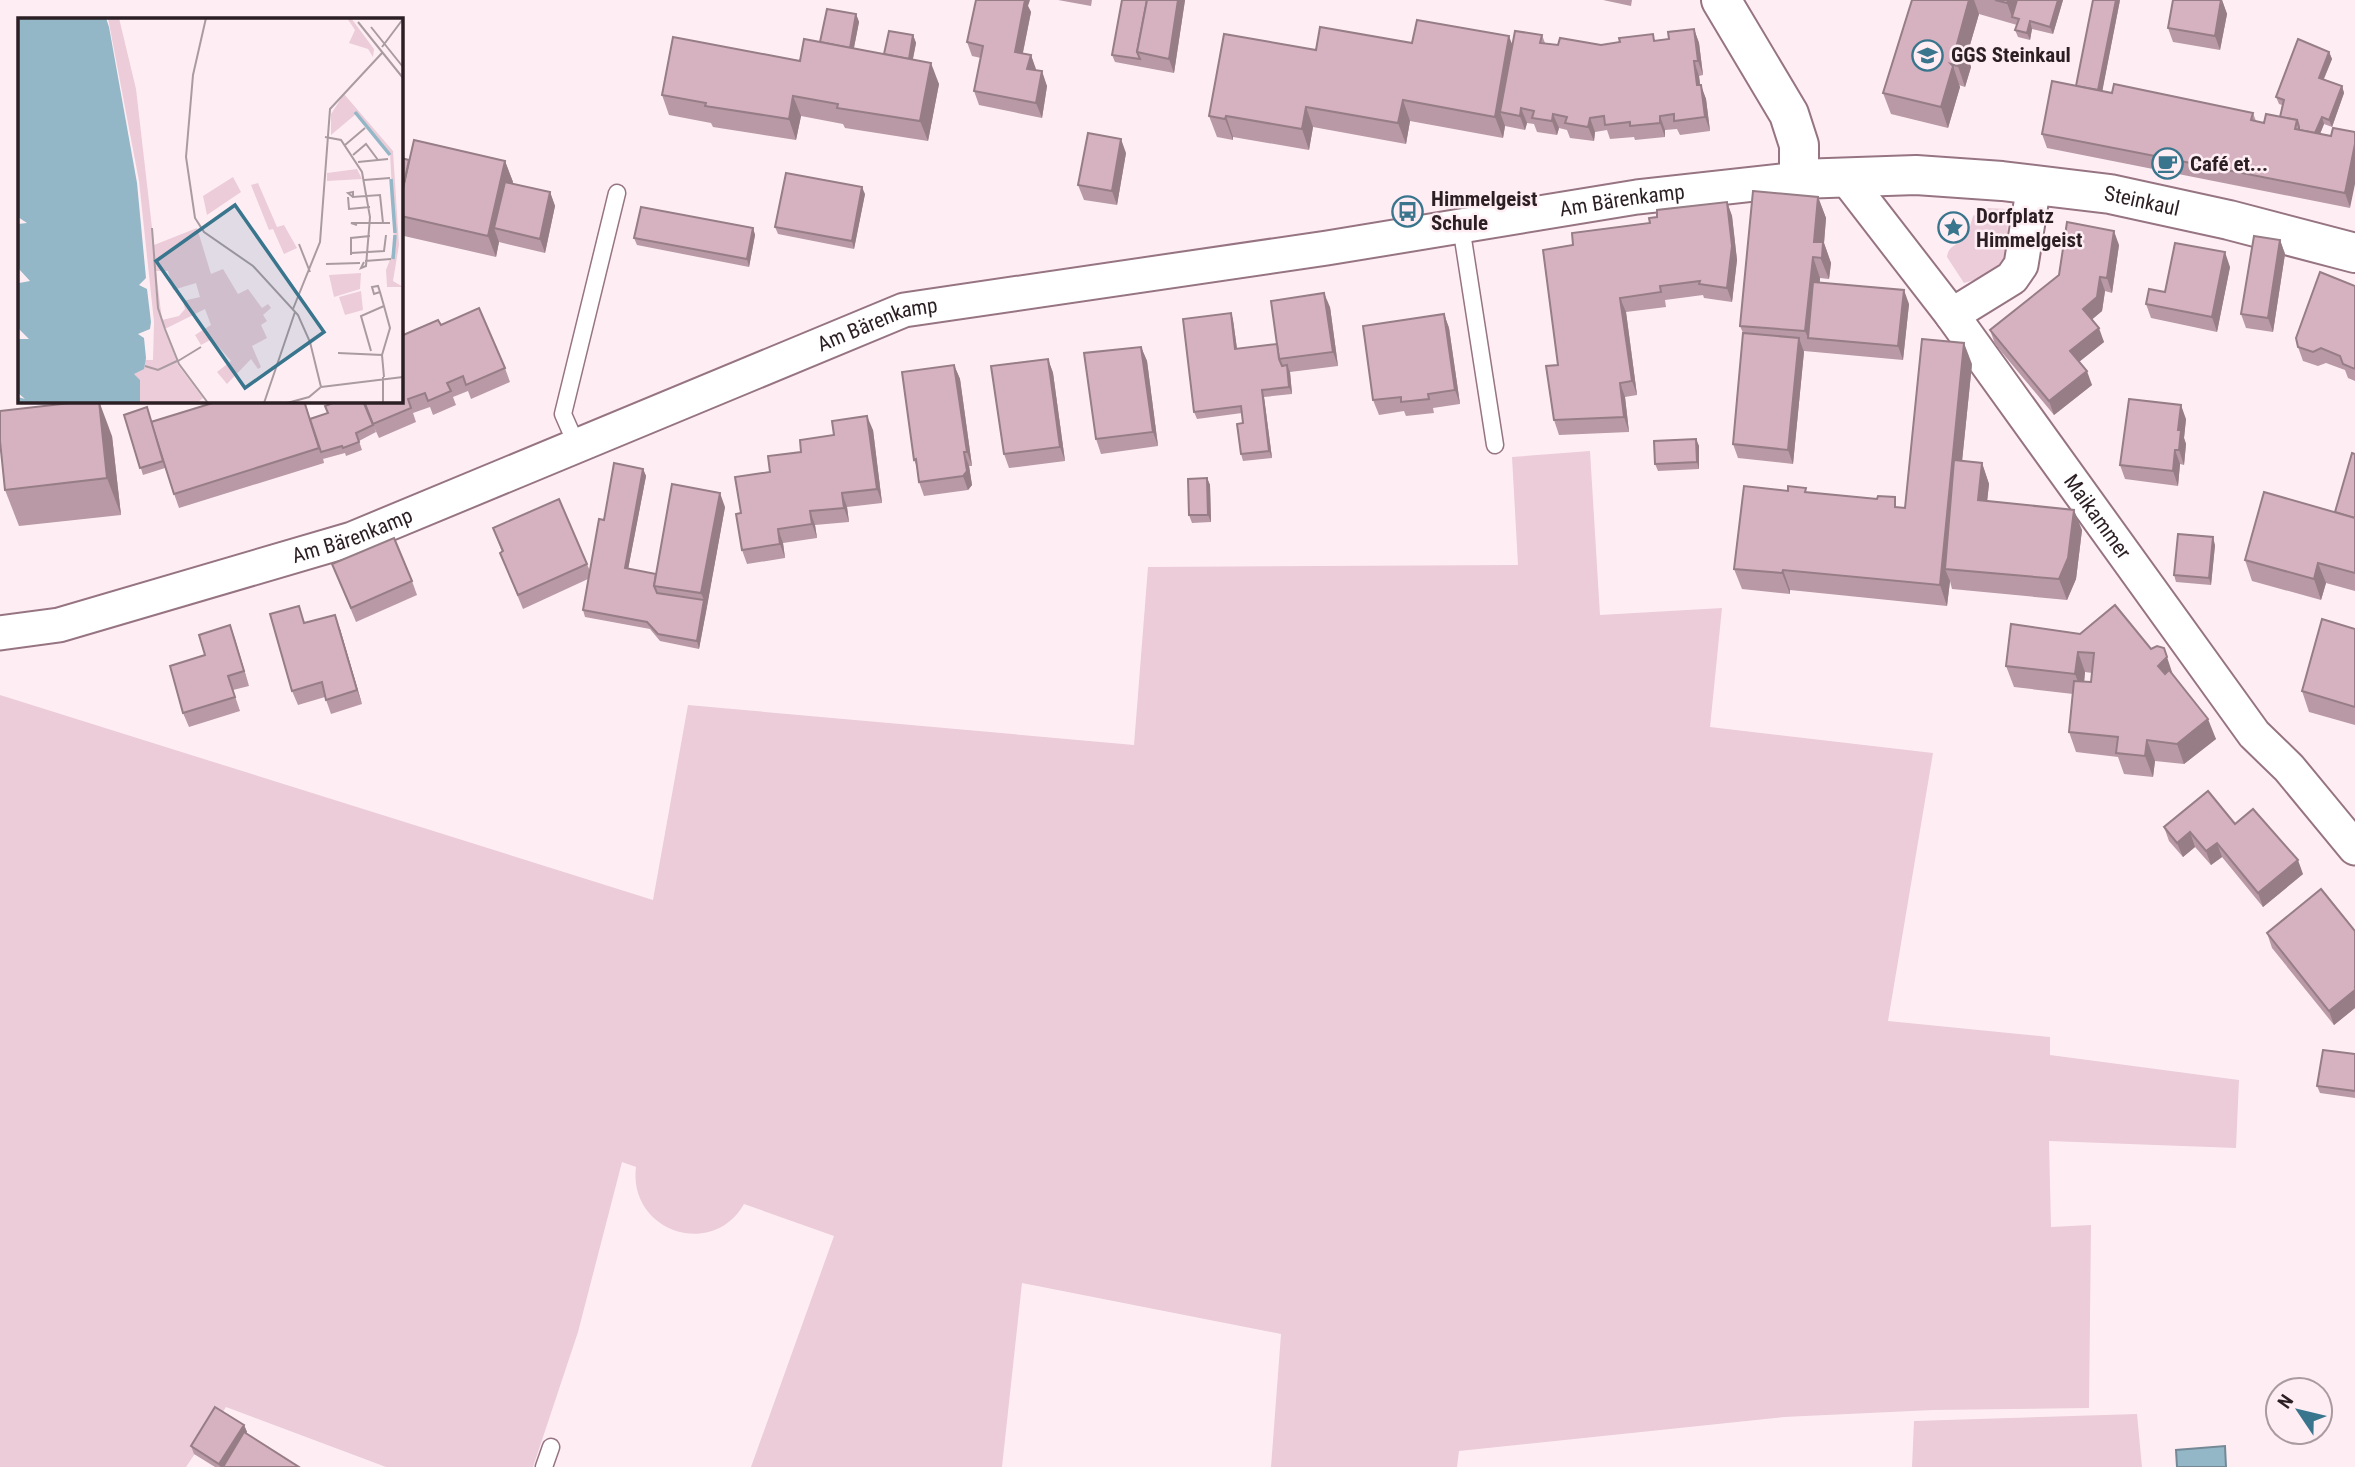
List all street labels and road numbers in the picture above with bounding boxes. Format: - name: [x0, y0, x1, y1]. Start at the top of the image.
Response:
- street label: Am Bärenkamp: [1558, 180, 1686, 222]
- street label: Steinkaul: [2103, 181, 2182, 221]
- street label: Am Bärenkamp: [814, 293, 939, 357]
- street label: Maikammer: [2059, 470, 2136, 564]
- street label: Am Bärenkamp: [289, 503, 416, 568]

